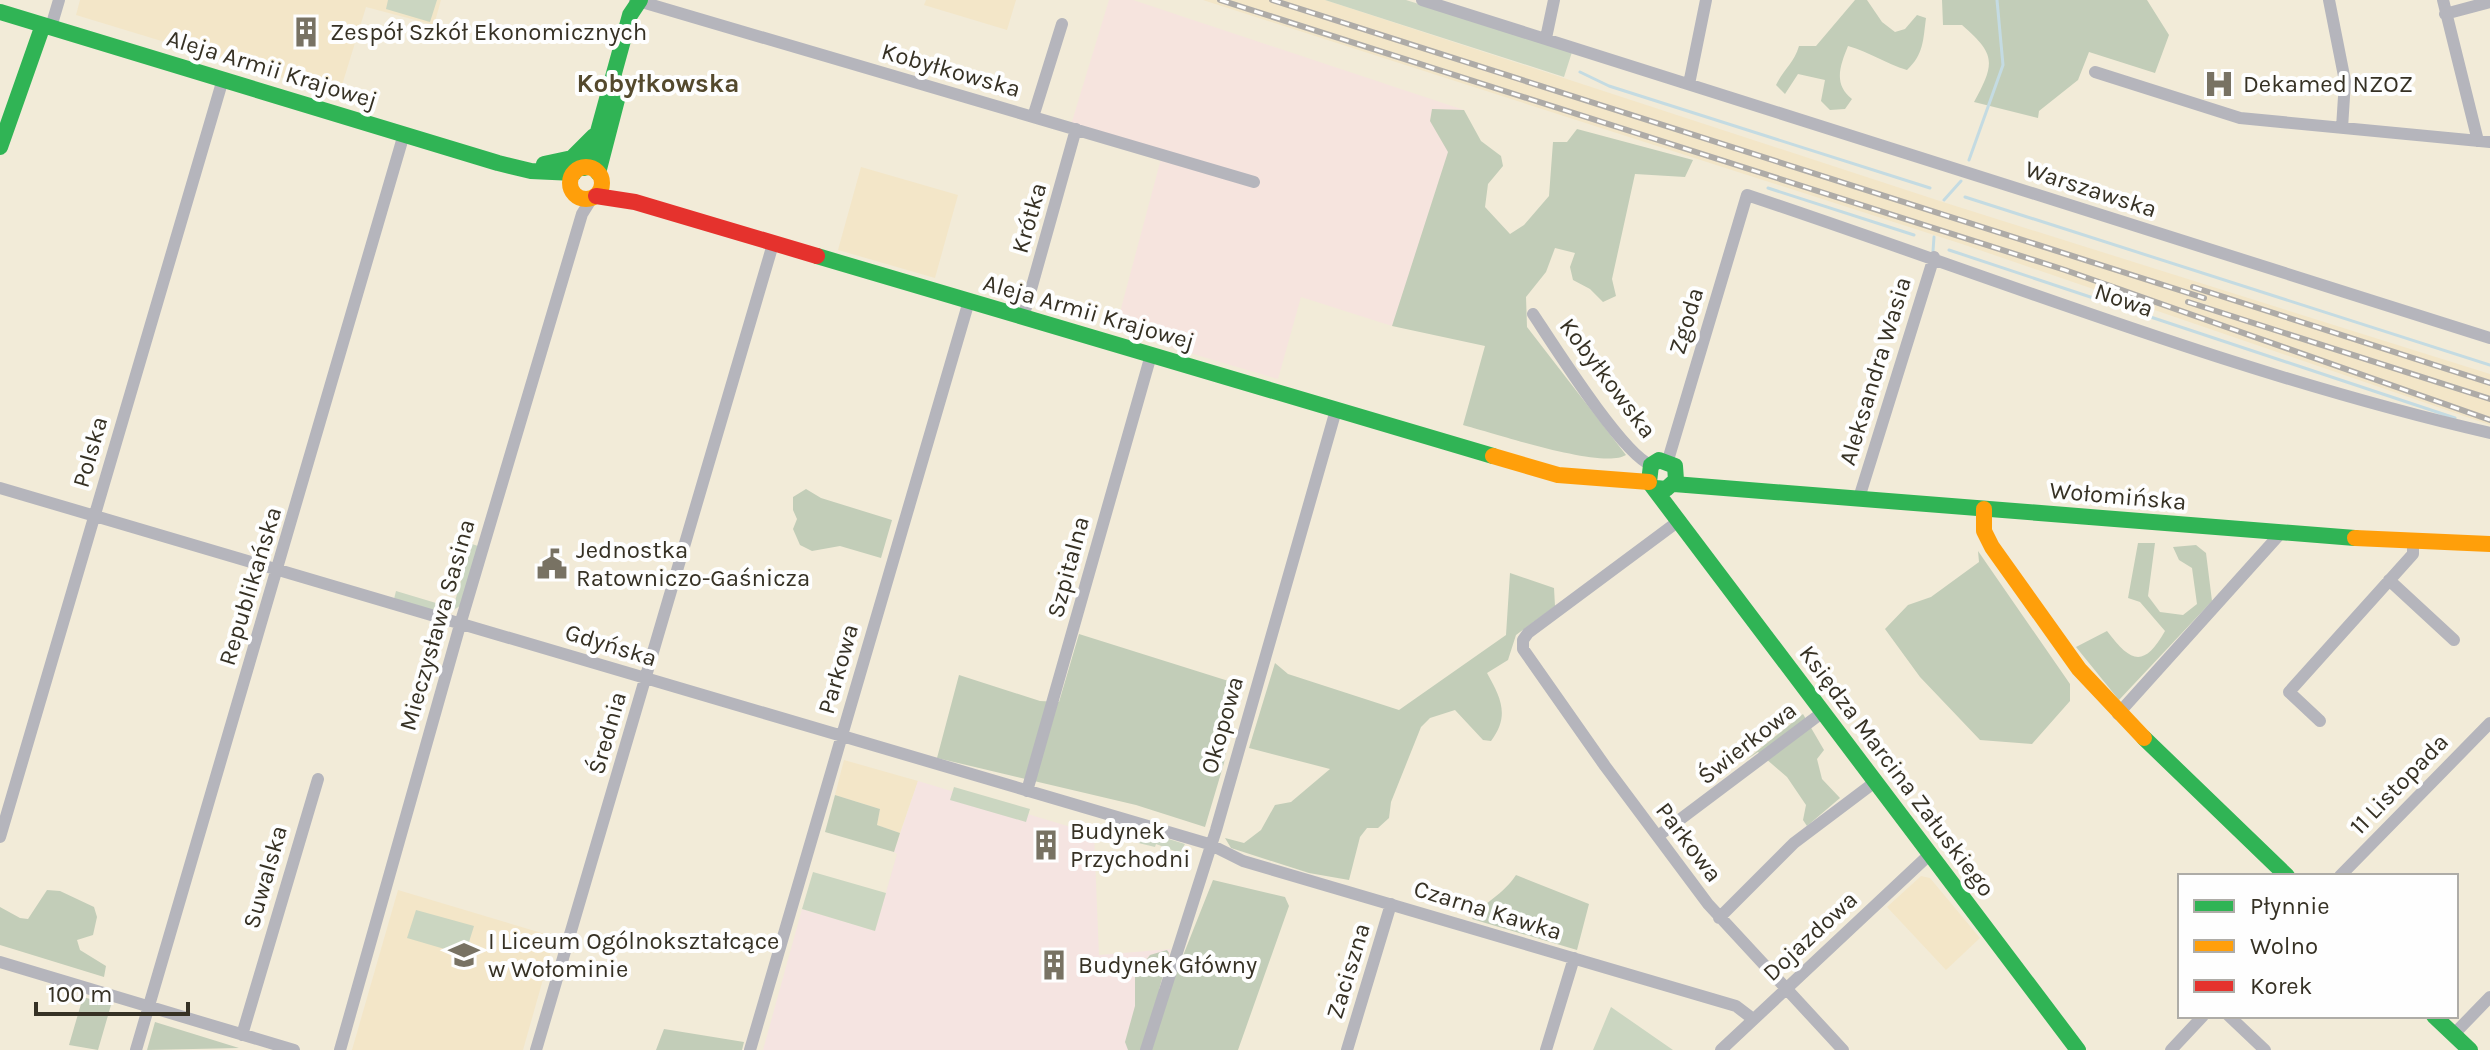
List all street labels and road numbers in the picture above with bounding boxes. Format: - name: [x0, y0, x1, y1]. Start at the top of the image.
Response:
- street label: Aleja Armii Krajowej: [163, 24, 381, 114]
- street label: Kobyłkowska: [878, 37, 1024, 103]
- street label: Warszawska: [2022, 155, 2160, 223]
- street label: Krótka: [1006, 179, 1052, 257]
- street label: Aleja Armii Krajowej: [980, 268, 1198, 356]
- street label: Aleksandra Wasia: [1833, 273, 1917, 469]
- street label: Nowa: [2091, 277, 2157, 323]
- street label: Zgoda: [1663, 284, 1709, 358]
- street label: Kobyłkowska: [1554, 312, 1662, 444]
- street label: Polska: [67, 413, 113, 491]
- street label: Wołomińska: [2049, 476, 2187, 516]
- street label: Republikańska: [213, 503, 287, 669]
- street label: Szpitalna: [1041, 513, 1095, 621]
- street label: Mieczysława Sasina: [393, 516, 481, 734]
- street label: Gdyńska: [562, 618, 660, 672]
- street label: Parkowa: [812, 621, 864, 717]
- street label: Księdza Marcina Załuskiego: [1793, 640, 2001, 902]
- street label: Okopowa: [1195, 673, 1249, 777]
- street label: Średnia: [582, 688, 632, 778]
- street label: Świerkowa: [1692, 696, 1802, 790]
- street label: 11 Listopada: [2344, 728, 2454, 840]
- street label: Parkowa: [1650, 797, 1728, 887]
- street label: Suwalska: [237, 822, 293, 932]
- street label: Czarna Kawka: [1411, 874, 1565, 946]
- street label: Dojazdowa: [1757, 885, 1863, 987]
- street label: Zaciszna: [1320, 920, 1376, 1022]

